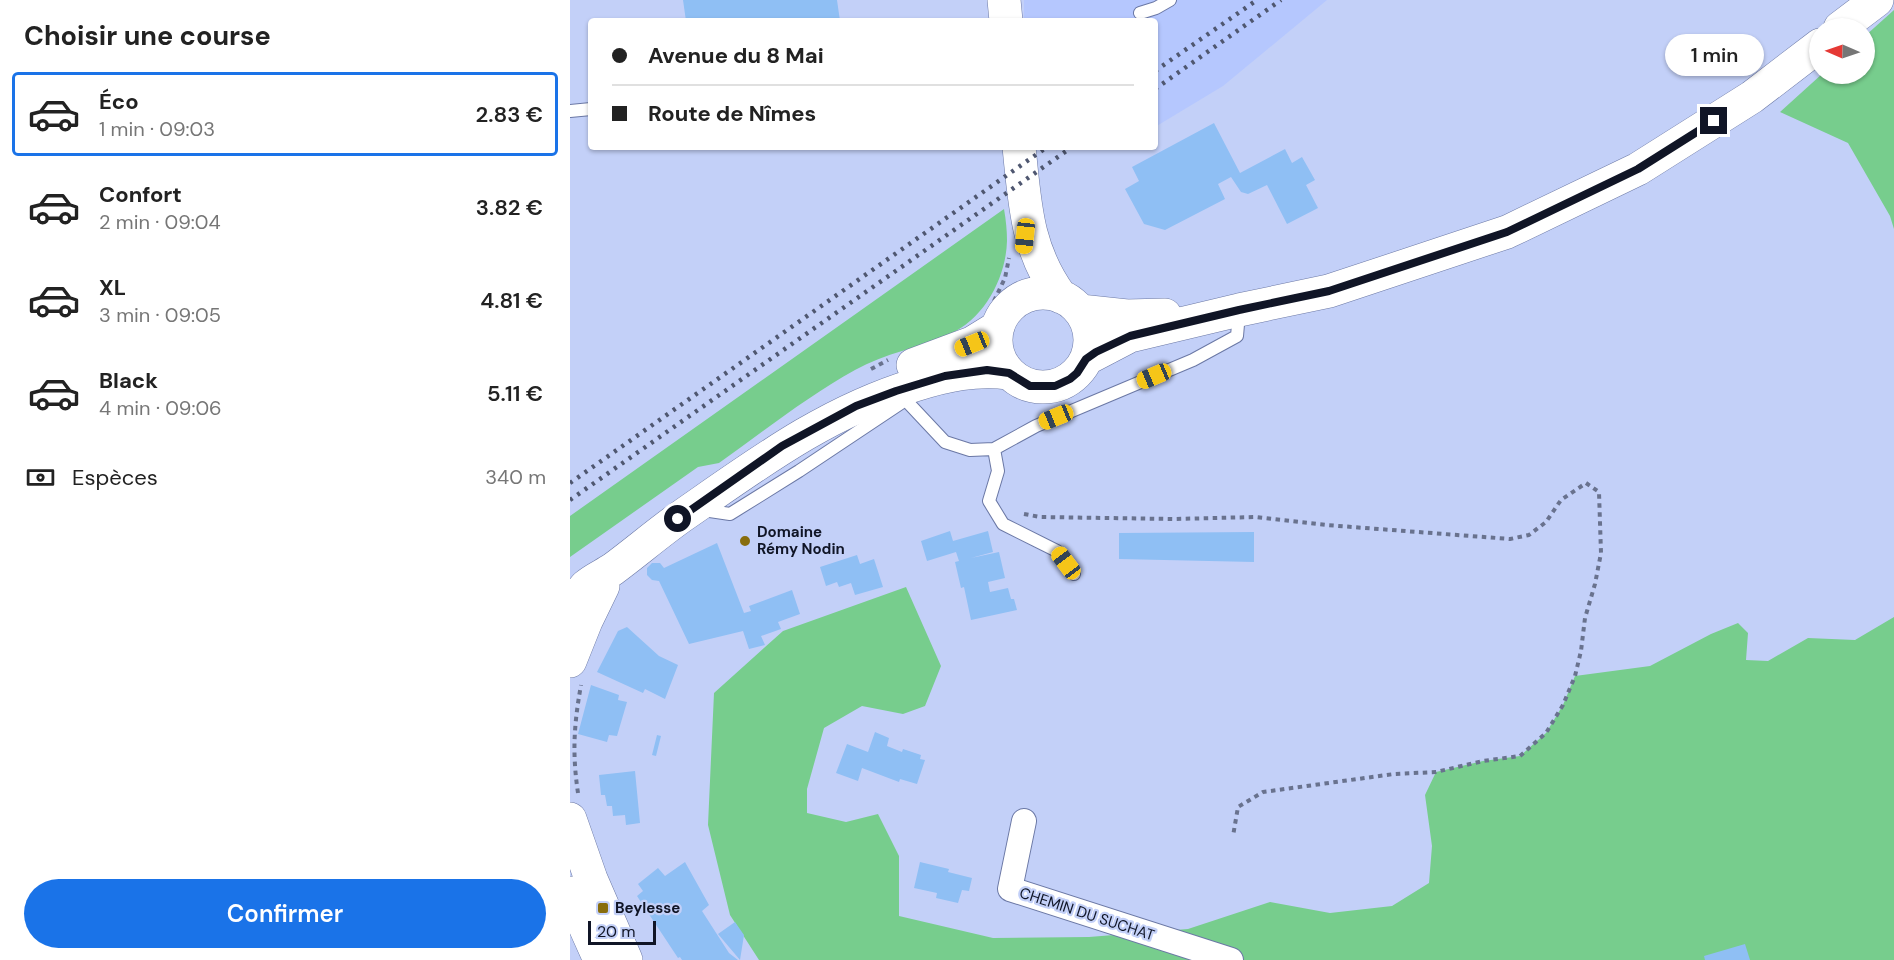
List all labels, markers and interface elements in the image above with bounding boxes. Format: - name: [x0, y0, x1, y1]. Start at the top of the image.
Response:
- text: Choisir une course: [24, 18, 271, 53]
- north arrow: [1809, 18, 1875, 84]
- map controls: [1809, 18, 1875, 84]
- callout: 1 min: [1664, 34, 1764, 76]
- text: Avenue du 8 Mai: [648, 41, 824, 70]
- text: 1 min: [1691, 42, 1738, 68]
- icon: car: [27, 87, 81, 141]
- text: Éco: [99, 87, 139, 116]
- text: Route de Nîmes: [648, 99, 816, 128]
- text: 2.83 €: [476, 100, 543, 129]
- route end: [1700, 107, 1727, 134]
- text: 1 min · 09:03: [99, 116, 215, 142]
- icon: car: [27, 180, 81, 234]
- text: Confort: [99, 180, 182, 209]
- text: 3.82 €: [476, 193, 543, 222]
- text: 2 min · 09:04: [99, 209, 221, 235]
- car: [1014, 217, 1036, 255]
- icon: car: [27, 273, 81, 327]
- text: XL: [99, 273, 126, 302]
- text: 4.81 €: [480, 286, 543, 315]
- text: 3 min · 09:05: [99, 302, 221, 328]
- car: [952, 329, 992, 359]
- car: [1134, 361, 1174, 391]
- icon: car: [27, 366, 81, 420]
- text: Black: [99, 366, 158, 395]
- text: 5.11 €: [487, 379, 543, 408]
- text: 4 min · 09:06: [99, 395, 222, 421]
- car: [1036, 402, 1076, 432]
- icon: cash: [24, 461, 57, 494]
- text: Espèces: [72, 463, 158, 492]
- text: 340 m: [485, 464, 546, 490]
- route start: [664, 505, 691, 532]
- place label: Domaine Rémy Nodin: [757, 522, 845, 559]
- marker: Domaine Rémy Nodin: [738, 534, 752, 548]
- car: [1048, 543, 1084, 583]
- button: Confirmer: [24, 879, 546, 948]
- street label: CHEMIN DU SUCHAT: [1017, 883, 1157, 945]
- place label: Beylesse: [615, 898, 680, 918]
- marker: Beylesse: [596, 901, 610, 915]
- scale bar: [588, 918, 656, 946]
- text: 20 m: [597, 921, 636, 942]

